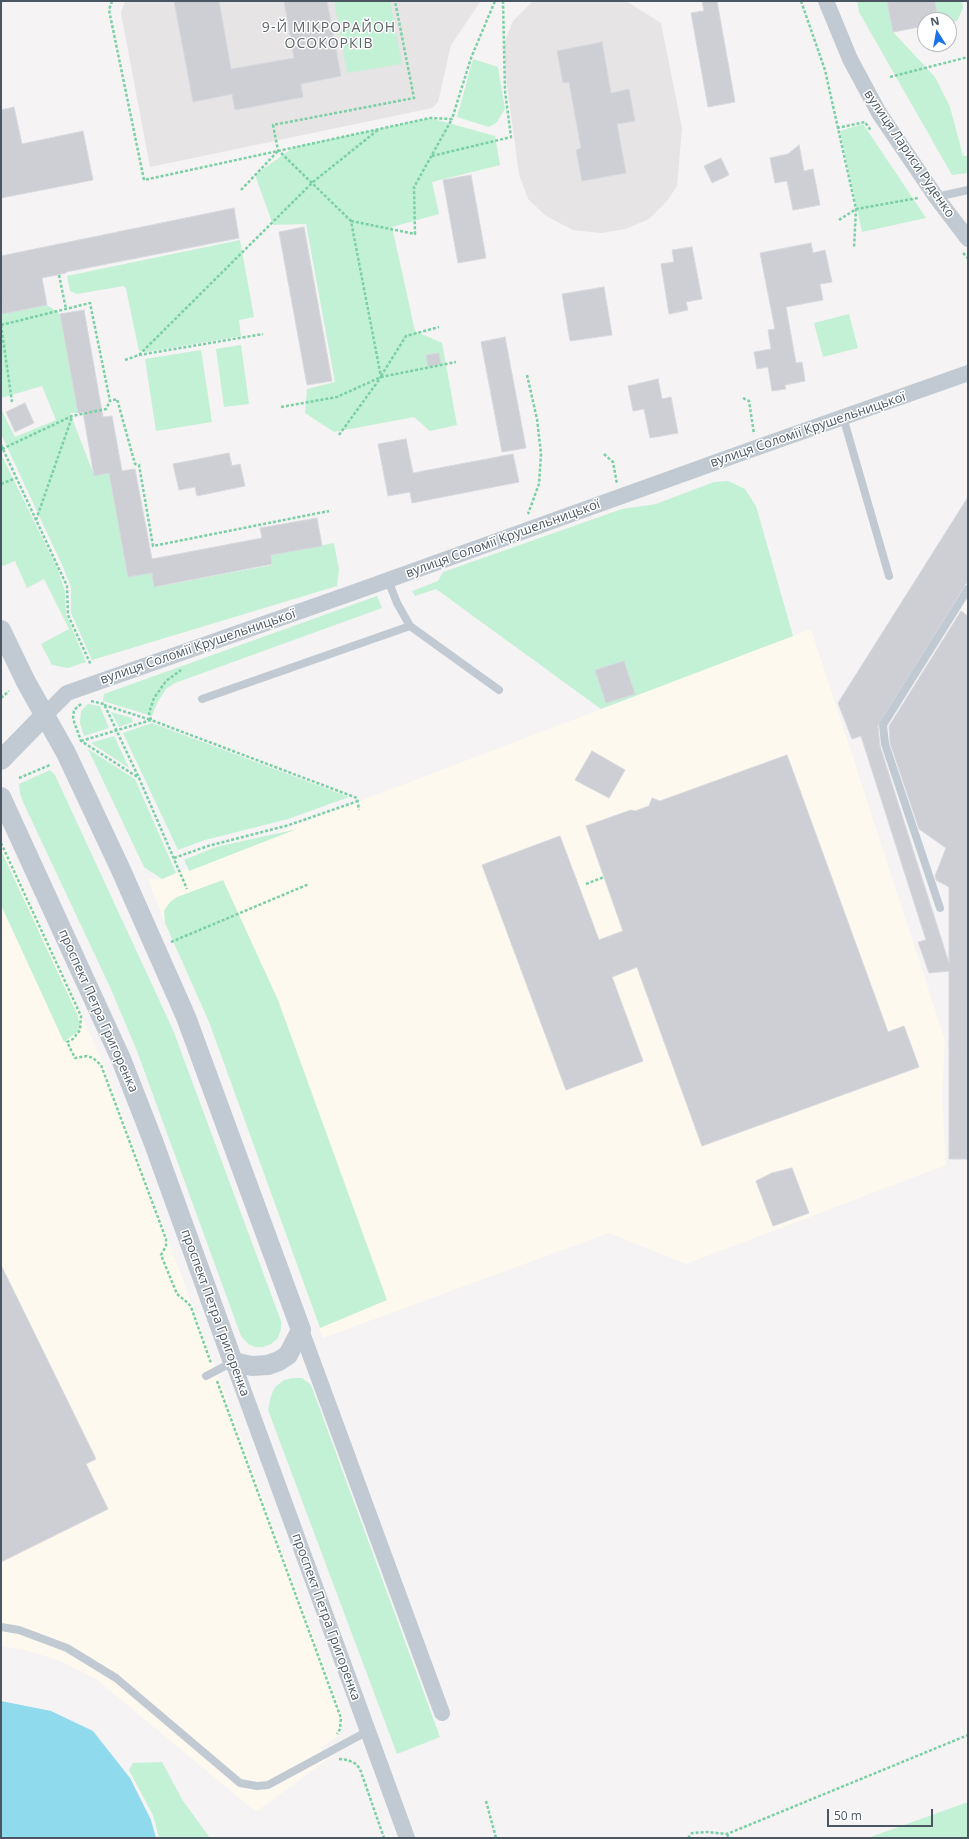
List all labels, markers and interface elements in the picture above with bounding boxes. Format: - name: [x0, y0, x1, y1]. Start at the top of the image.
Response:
- north arrow: [917, 12, 957, 52]
- text: N: [929, 12, 941, 29]
- district label: 9-Й МІКРОРАЙОН ОСОКОРКІВ: [262, 20, 396, 52]
- street label: вулиця Лариси Руденко: [860, 87, 958, 221]
- street label: вулиця Соломії Крушельницької: [708, 389, 908, 471]
- street label: вулиця Соломії Крушельницької: [404, 497, 602, 581]
- street label: вулиця Соломії Крушельницької: [98, 606, 298, 688]
- street label: проспект Петра Григоренка: [55, 927, 141, 1095]
- street label: проспект Петра Григоренка: [177, 1227, 253, 1399]
- street label: проспект Петра Григоренка: [288, 1531, 364, 1703]
- scale bar: [829, 1801, 935, 1827]
- text: 50 m: [834, 1807, 862, 1824]

